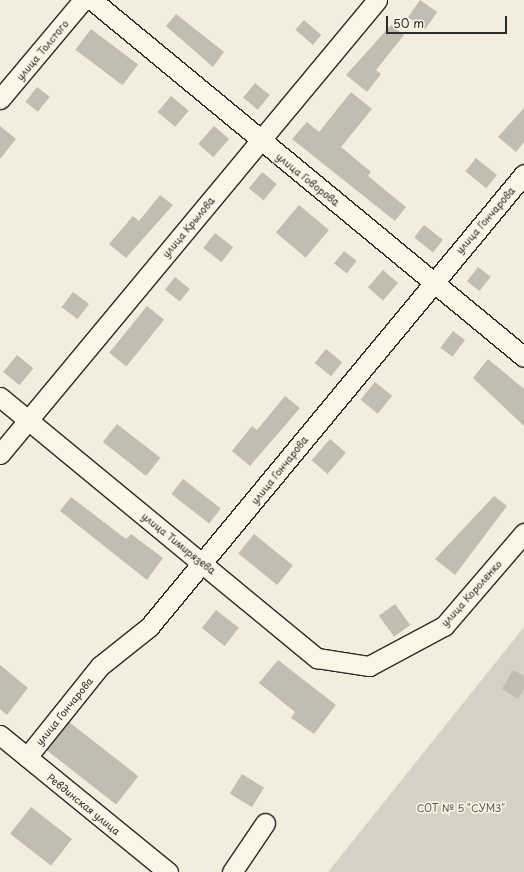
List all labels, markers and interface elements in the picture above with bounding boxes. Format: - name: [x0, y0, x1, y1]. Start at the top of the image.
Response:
- scale bar: [388, 8, 509, 34]
- text: 50 m: [393, 14, 424, 32]
- street label: улица Толстого: [13, 17, 71, 83]
- street label: улица Говорова: [274, 150, 342, 208]
- street label: улица Гончарова: [453, 184, 517, 256]
- street label: улица Крылова: [159, 194, 217, 260]
- street label: улица Гончарова: [248, 433, 310, 507]
- street label: улица Тимирязева: [140, 509, 218, 577]
- street label: улица Короленко: [438, 557, 504, 629]
- street label: улица Гончарова: [33, 674, 95, 748]
- street label: Ревдинская улица: [45, 771, 123, 837]
- park label: СОТ № 5 "СУМЗ": [417, 802, 505, 814]

